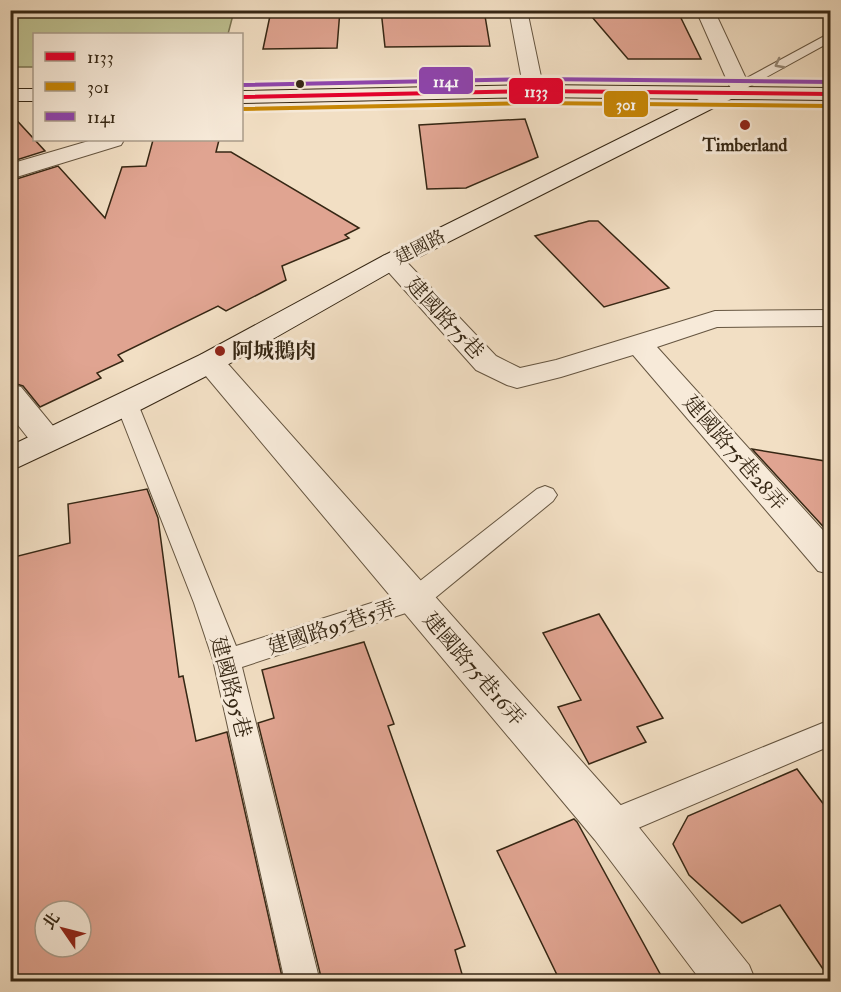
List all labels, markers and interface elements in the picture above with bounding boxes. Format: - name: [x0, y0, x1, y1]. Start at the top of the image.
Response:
- legend: [33, 33, 243, 141]
- text: 1133: [87, 46, 114, 69]
- one-way arrow: [774, 57, 785, 68]
- line badge: 1141: [418, 66, 474, 95]
- text: 1141: [433, 72, 459, 92]
- text: 301: [87, 76, 109, 99]
- line badge: 1133: [508, 77, 564, 105]
- unlabelled marker: [294, 78, 306, 90]
- text: 1133: [524, 82, 548, 102]
- line badge: 301: [603, 90, 649, 118]
- text: 301: [616, 95, 636, 115]
- text: 1141: [87, 106, 116, 129]
- marker: Timberland: [738, 118, 752, 132]
- place label: Timberland: [702, 134, 788, 157]
- street label: 建國路: [391, 225, 450, 270]
- street label: 建國路75巷: [400, 272, 490, 365]
- place label: 阿城鵝肉: [232, 338, 316, 365]
- marker: 阿城鵝肉: [213, 344, 227, 358]
- street label: 建國路75巷28弄: [677, 390, 792, 517]
- street label: 建國路95巷5弄: [264, 594, 400, 661]
- street label: 建國路75巷16弄: [417, 607, 530, 732]
- street label: 建國路95巷: [204, 633, 257, 741]
- north arrow: [33, 899, 93, 959]
- text: 北: [39, 909, 64, 933]

